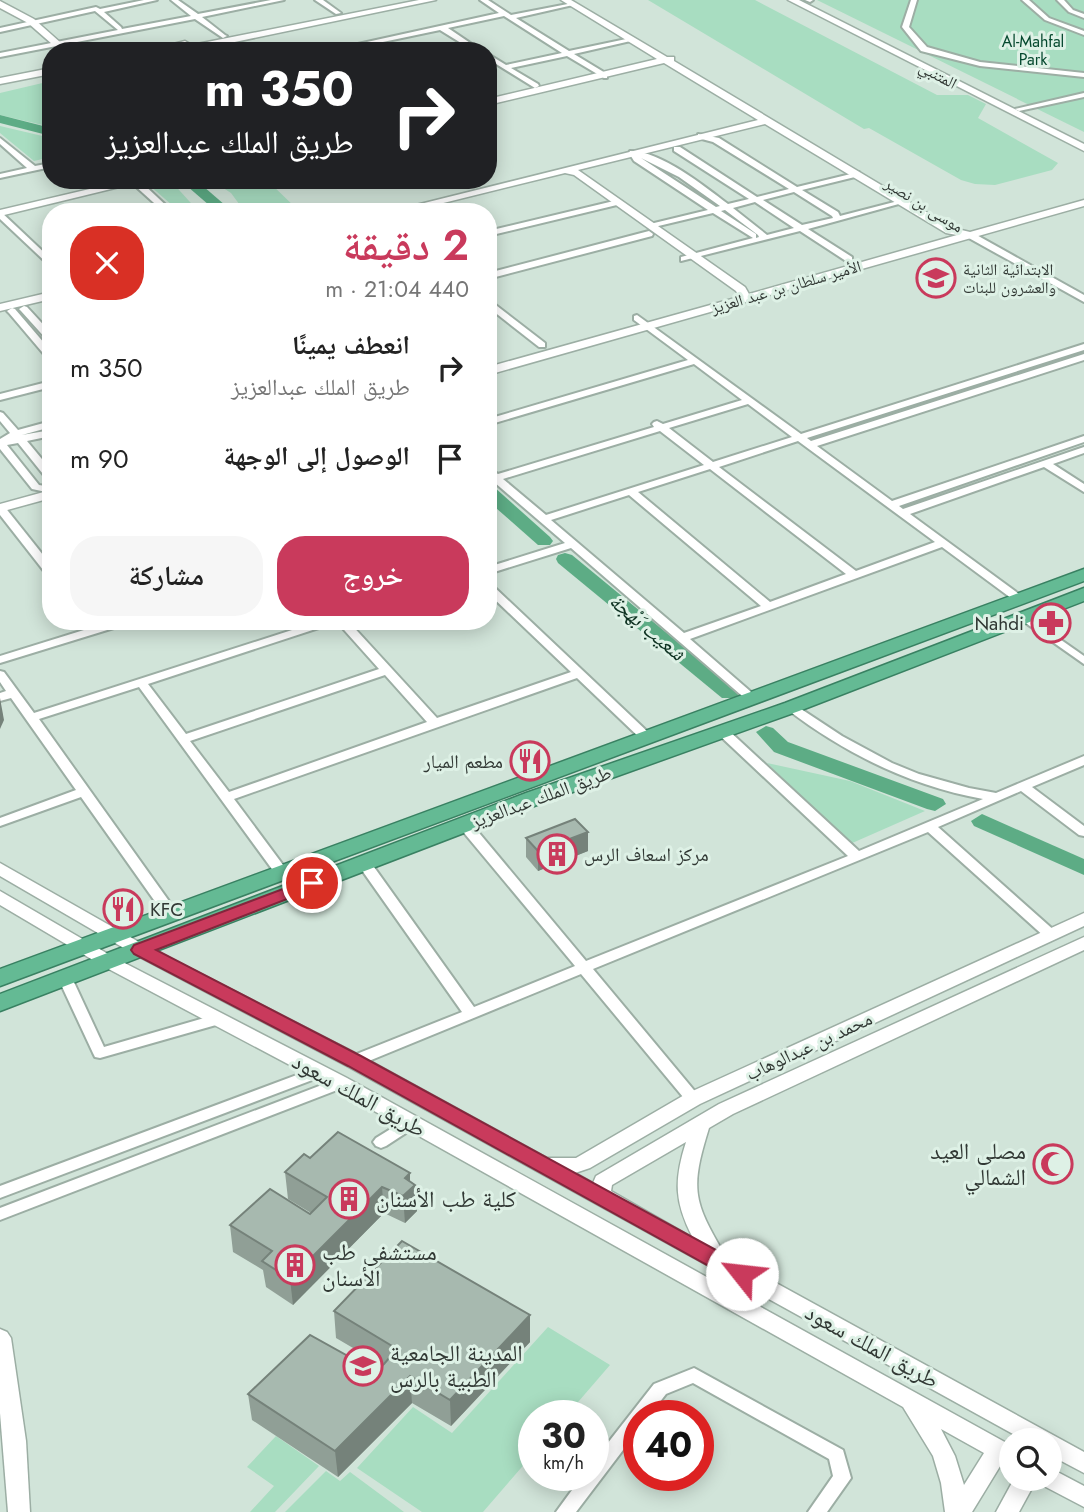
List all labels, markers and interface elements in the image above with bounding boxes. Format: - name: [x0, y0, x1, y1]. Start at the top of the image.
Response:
- park label: Al-Mahfal Park: [1002, 30, 1064, 71]
- text: 350 m: [205, 54, 354, 124]
- street label: المتنبي: [914, 55, 961, 95]
- icon: right: [378, 70, 469, 161]
- text: طريق الملك عبدالعزيز: [105, 119, 354, 165]
- street label: موسى بن نصير: [879, 171, 968, 238]
- text: 2 دقيقة: [343, 215, 469, 276]
- button: close: [70, 226, 144, 300]
- street label: الأمير سلطان بن عبد العزيز: [707, 255, 864, 320]
- school or university icon: الابتدائية الثانية والعشرون للبنات: [915, 257, 957, 299]
- place label: الابتدائية الثانية والعشرون للبنات: [963, 258, 1056, 299]
- text: 440 m · 21:04: [325, 272, 469, 306]
- text: انعطف يمينًا: [292, 326, 410, 364]
- text: 350 m: [70, 349, 143, 387]
- icon: right: [431, 349, 469, 387]
- text: طريق الملك عبدالعزيز: [231, 370, 410, 404]
- text: الوصول إلى الوجهة: [223, 437, 410, 475]
- text: 90 m: [70, 440, 129, 478]
- icon: arrive: [431, 440, 469, 478]
- button: مشاركة: [70, 536, 263, 616]
- button: خروج: [277, 536, 469, 616]
- water label: شعيب بَهْجة: [603, 586, 692, 668]
- pharmacy icon: Nahdi: [1030, 602, 1072, 644]
- place label: Nahdi: [974, 610, 1024, 637]
- restaurant icon: مطعم الميار: [509, 740, 551, 782]
- place label: مطعم الميار: [422, 748, 503, 775]
- street label: طريق الملك عبدالعزيز: [466, 759, 615, 835]
- building icon: مركز اسعاف الرس: [536, 833, 578, 875]
- place label: مركز اسعاف الرس: [584, 841, 709, 868]
- pin: [282, 853, 342, 913]
- icon: arrive: [293, 864, 331, 902]
- restaurant icon: KFC: [102, 888, 144, 930]
- place label: KFC: [150, 896, 183, 923]
- street label: محمد بن عبدالوهاب: [741, 1005, 877, 1087]
- street label: طريق الملك سعود: [286, 1044, 432, 1146]
- place label: مصلى العيد الشمالي: [930, 1134, 1026, 1196]
- mosque icon: مصلى العيد الشمالي: [1032, 1143, 1074, 1185]
- building icon: كلية طب الأسنان: [328, 1178, 370, 1220]
- place label: كلية طب الأسنان: [376, 1182, 517, 1216]
- place label: مستشفى طب الأسنان: [322, 1235, 437, 1295]
- position arrow: [705, 1237, 779, 1311]
- building icon: مستشفى طب الأسنان: [274, 1244, 316, 1286]
- street label: طريق الملك سعود: [799, 1295, 945, 1397]
- place label: المدينة الجامعية الطبية بالرس: [390, 1336, 523, 1396]
- school or university icon: المدينة الجامعية الطبية بالرس: [342, 1345, 384, 1387]
- speed limit sign: 40: [623, 1400, 714, 1491]
- text: 30: [541, 1411, 586, 1461]
- map controls: [999, 1428, 1062, 1491]
- button: search: [999, 1428, 1062, 1491]
- text: km/h: [543, 1450, 584, 1476]

